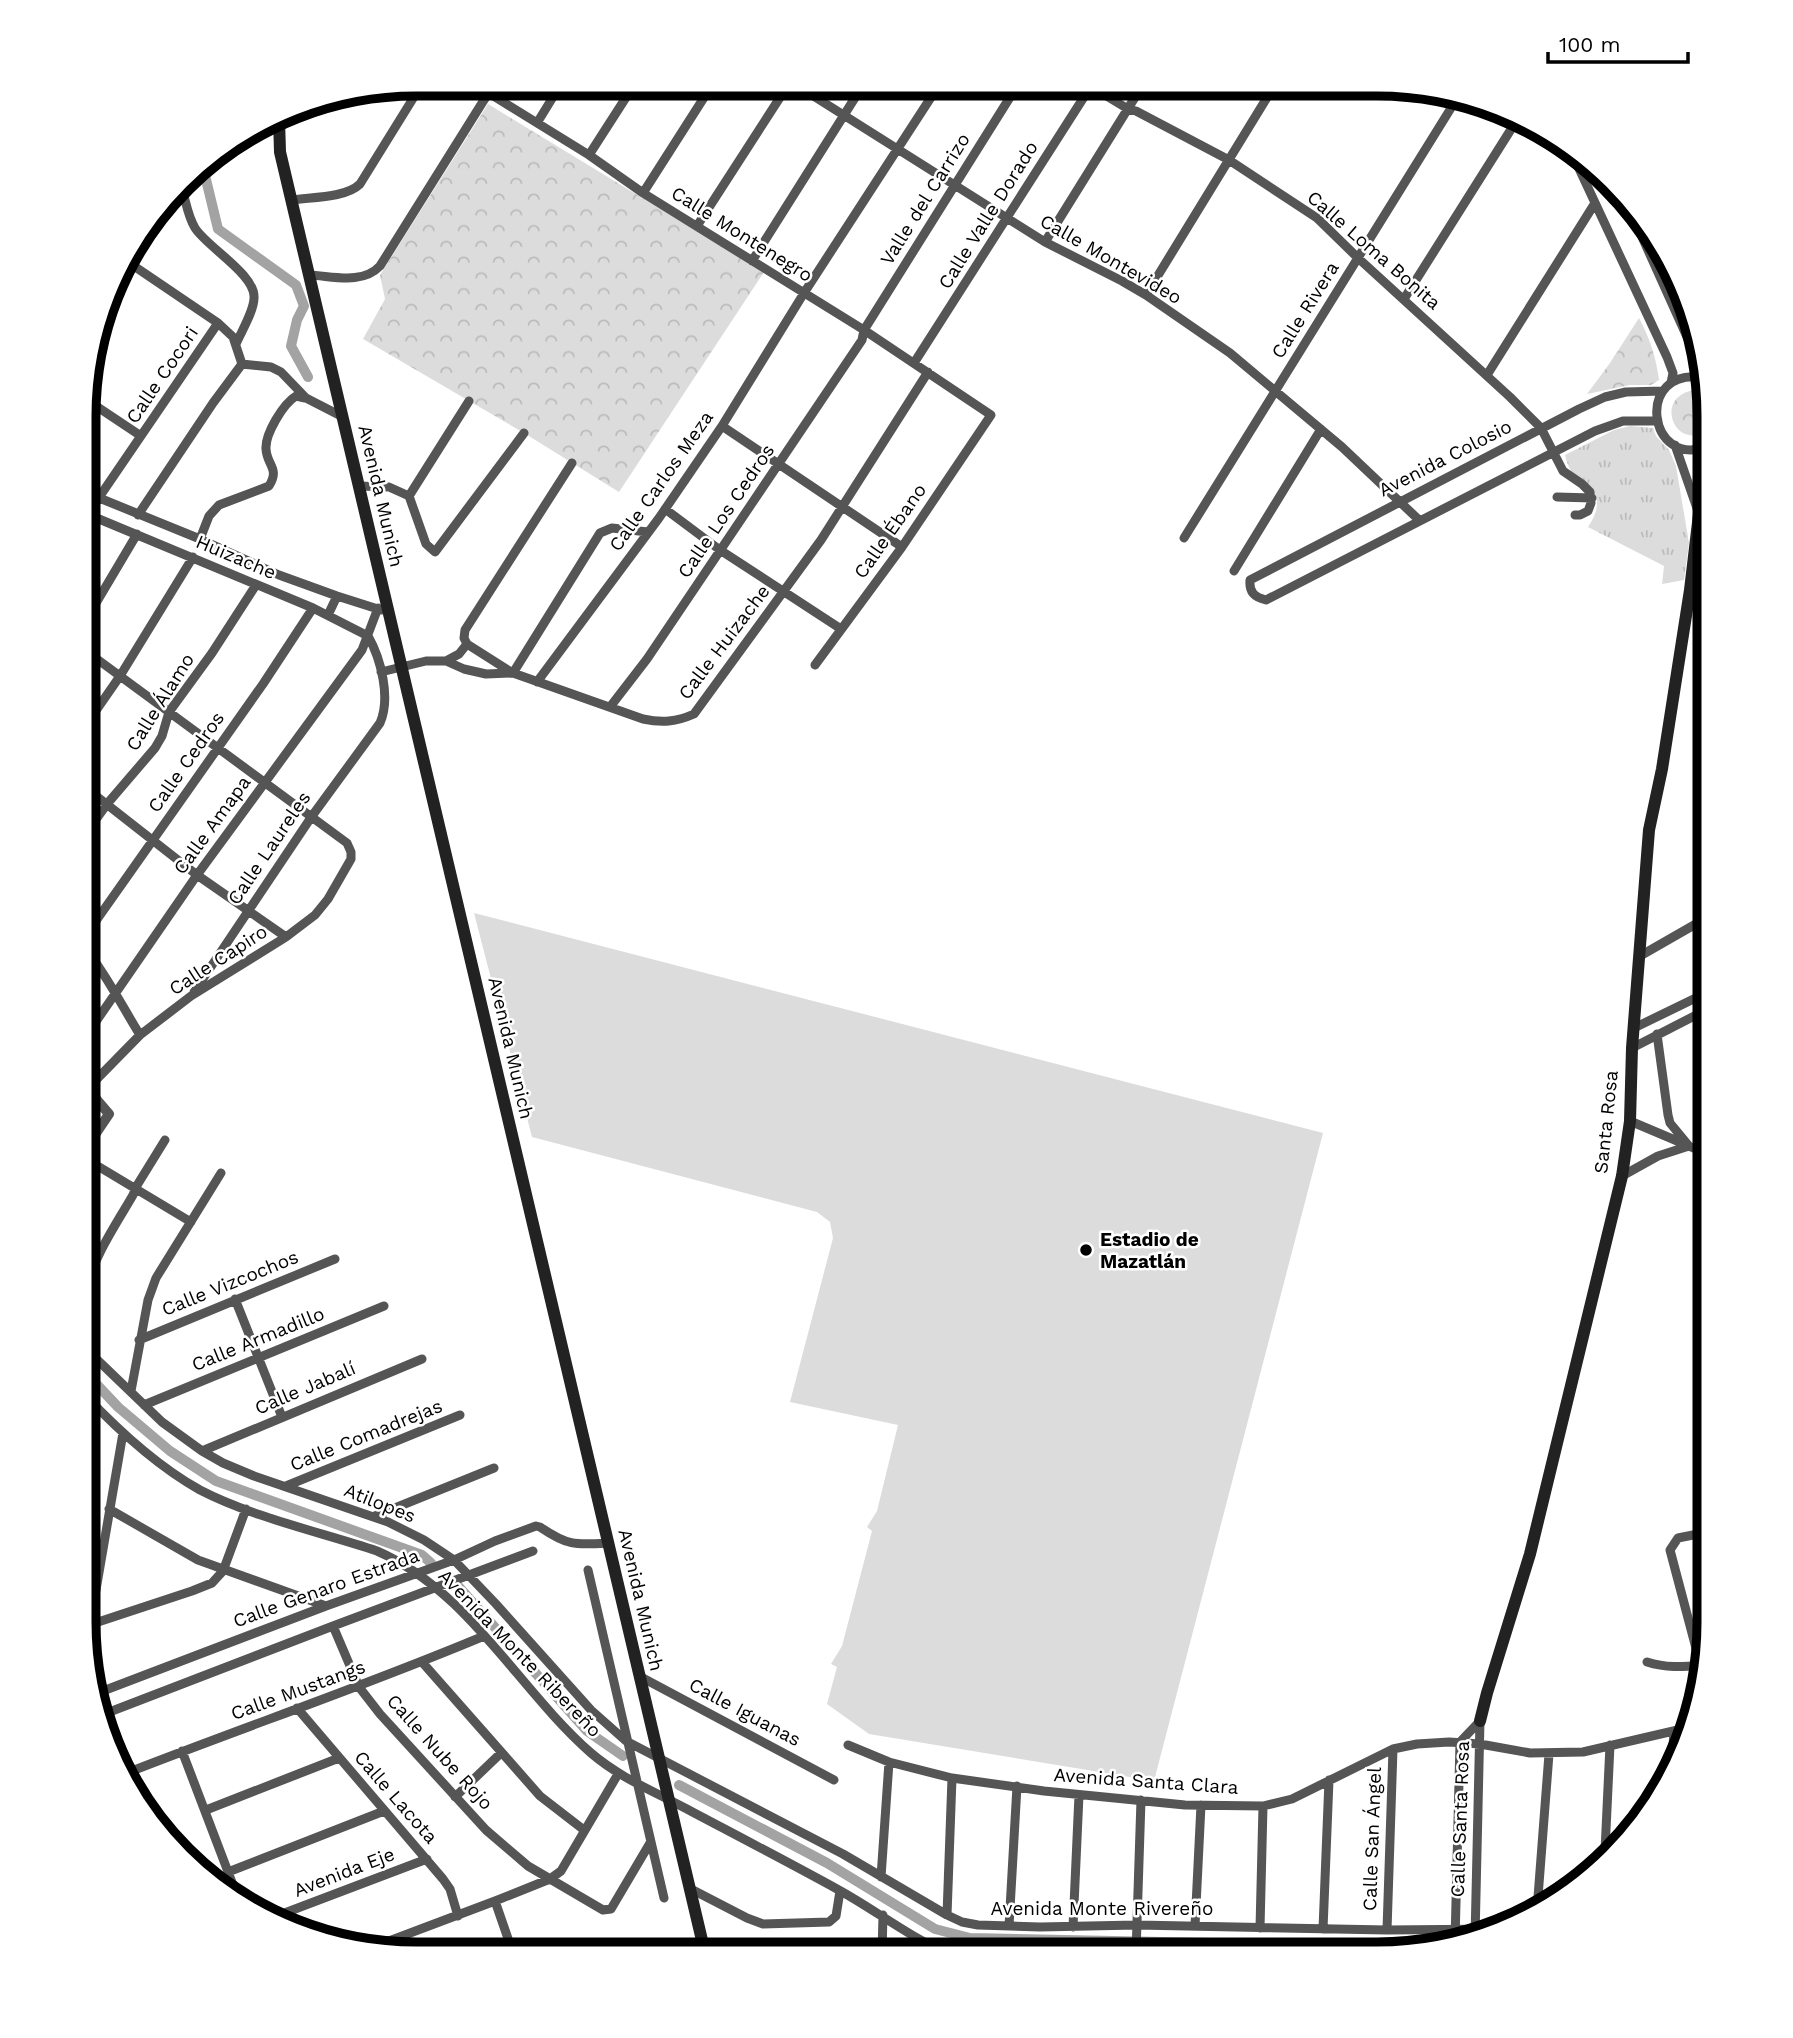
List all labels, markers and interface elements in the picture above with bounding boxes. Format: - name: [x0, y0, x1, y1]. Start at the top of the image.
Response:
- scale bar: [1548, 21, 1688, 65]
- text: 100 m: [1559, 32, 1621, 57]
- street label: Valle del Carrizo: [875, 129, 975, 269]
- street label: Calle Valle Dorado: [933, 137, 1043, 293]
- street label: Calle Montenegro: [667, 181, 817, 287]
- street label: Calle Loma Bonita: [1302, 186, 1446, 314]
- street label: Calle Montevideo: [1036, 209, 1186, 309]
- street label: Calle Rivera: [1266, 257, 1344, 363]
- street label: Calle Cocori: [121, 322, 203, 428]
- street label: Calle Carlos Meza: [604, 406, 718, 556]
- street label: Avenida Colosio: [1375, 415, 1515, 501]
- street label: Avenida Munich: [353, 423, 409, 569]
- street label: Calle Los Cedros: [673, 440, 779, 582]
- street label: Calle Ébano: [849, 479, 931, 583]
- street label: Huizache: [192, 530, 280, 584]
- street label: Calle Huizache: [673, 580, 775, 704]
- street label: Calle Álamo: [121, 649, 199, 755]
- street label: Calle Cedros: [143, 707, 229, 817]
- street label: Calle Amapa: [169, 771, 256, 879]
- street label: Calle Laureles: [223, 787, 315, 909]
- street label: Calle Capiro: [165, 920, 271, 1000]
- street label: Avenida Munich: [483, 975, 539, 1121]
- street label: Santa Rosa: [1589, 1069, 1623, 1175]
- place label: Estadio de Mazatlán: [1100, 1228, 1199, 1273]
- marker: Estadio de Mazatlán: [1078, 1242, 1094, 1258]
- street label: Calle Vizcochos: [158, 1245, 302, 1321]
- street label: Calle Armadillo: [188, 1302, 328, 1376]
- street label: Calle Jabalí: [251, 1356, 359, 1420]
- street label: Calle Comadrejas: [286, 1394, 446, 1476]
- street label: Atilopes: [341, 1478, 419, 1528]
- street label: Avenida Munich: [613, 1527, 669, 1673]
- street label: Calle Genaro Estrada: [230, 1544, 422, 1632]
- street label: Avenida Monte Ribereño: [434, 1564, 606, 1742]
- street label: Calle Mustangs: [228, 1655, 368, 1725]
- street label: Calle Iguanas: [685, 1673, 805, 1751]
- street label: Calle Nube Rojo: [382, 1689, 498, 1815]
- street label: Calle Santa Rosa: [1446, 1740, 1474, 1898]
- street label: Calle Lacota: [349, 1746, 443, 1848]
- street label: Avenida Santa Clara: [1053, 1763, 1239, 1799]
- street label: Calle San Ángel: [1358, 1766, 1386, 1911]
- street label: Avenida Eje: [290, 1842, 398, 1902]
- street label: Avenida Monte Rivereño: [991, 1897, 1213, 1920]

